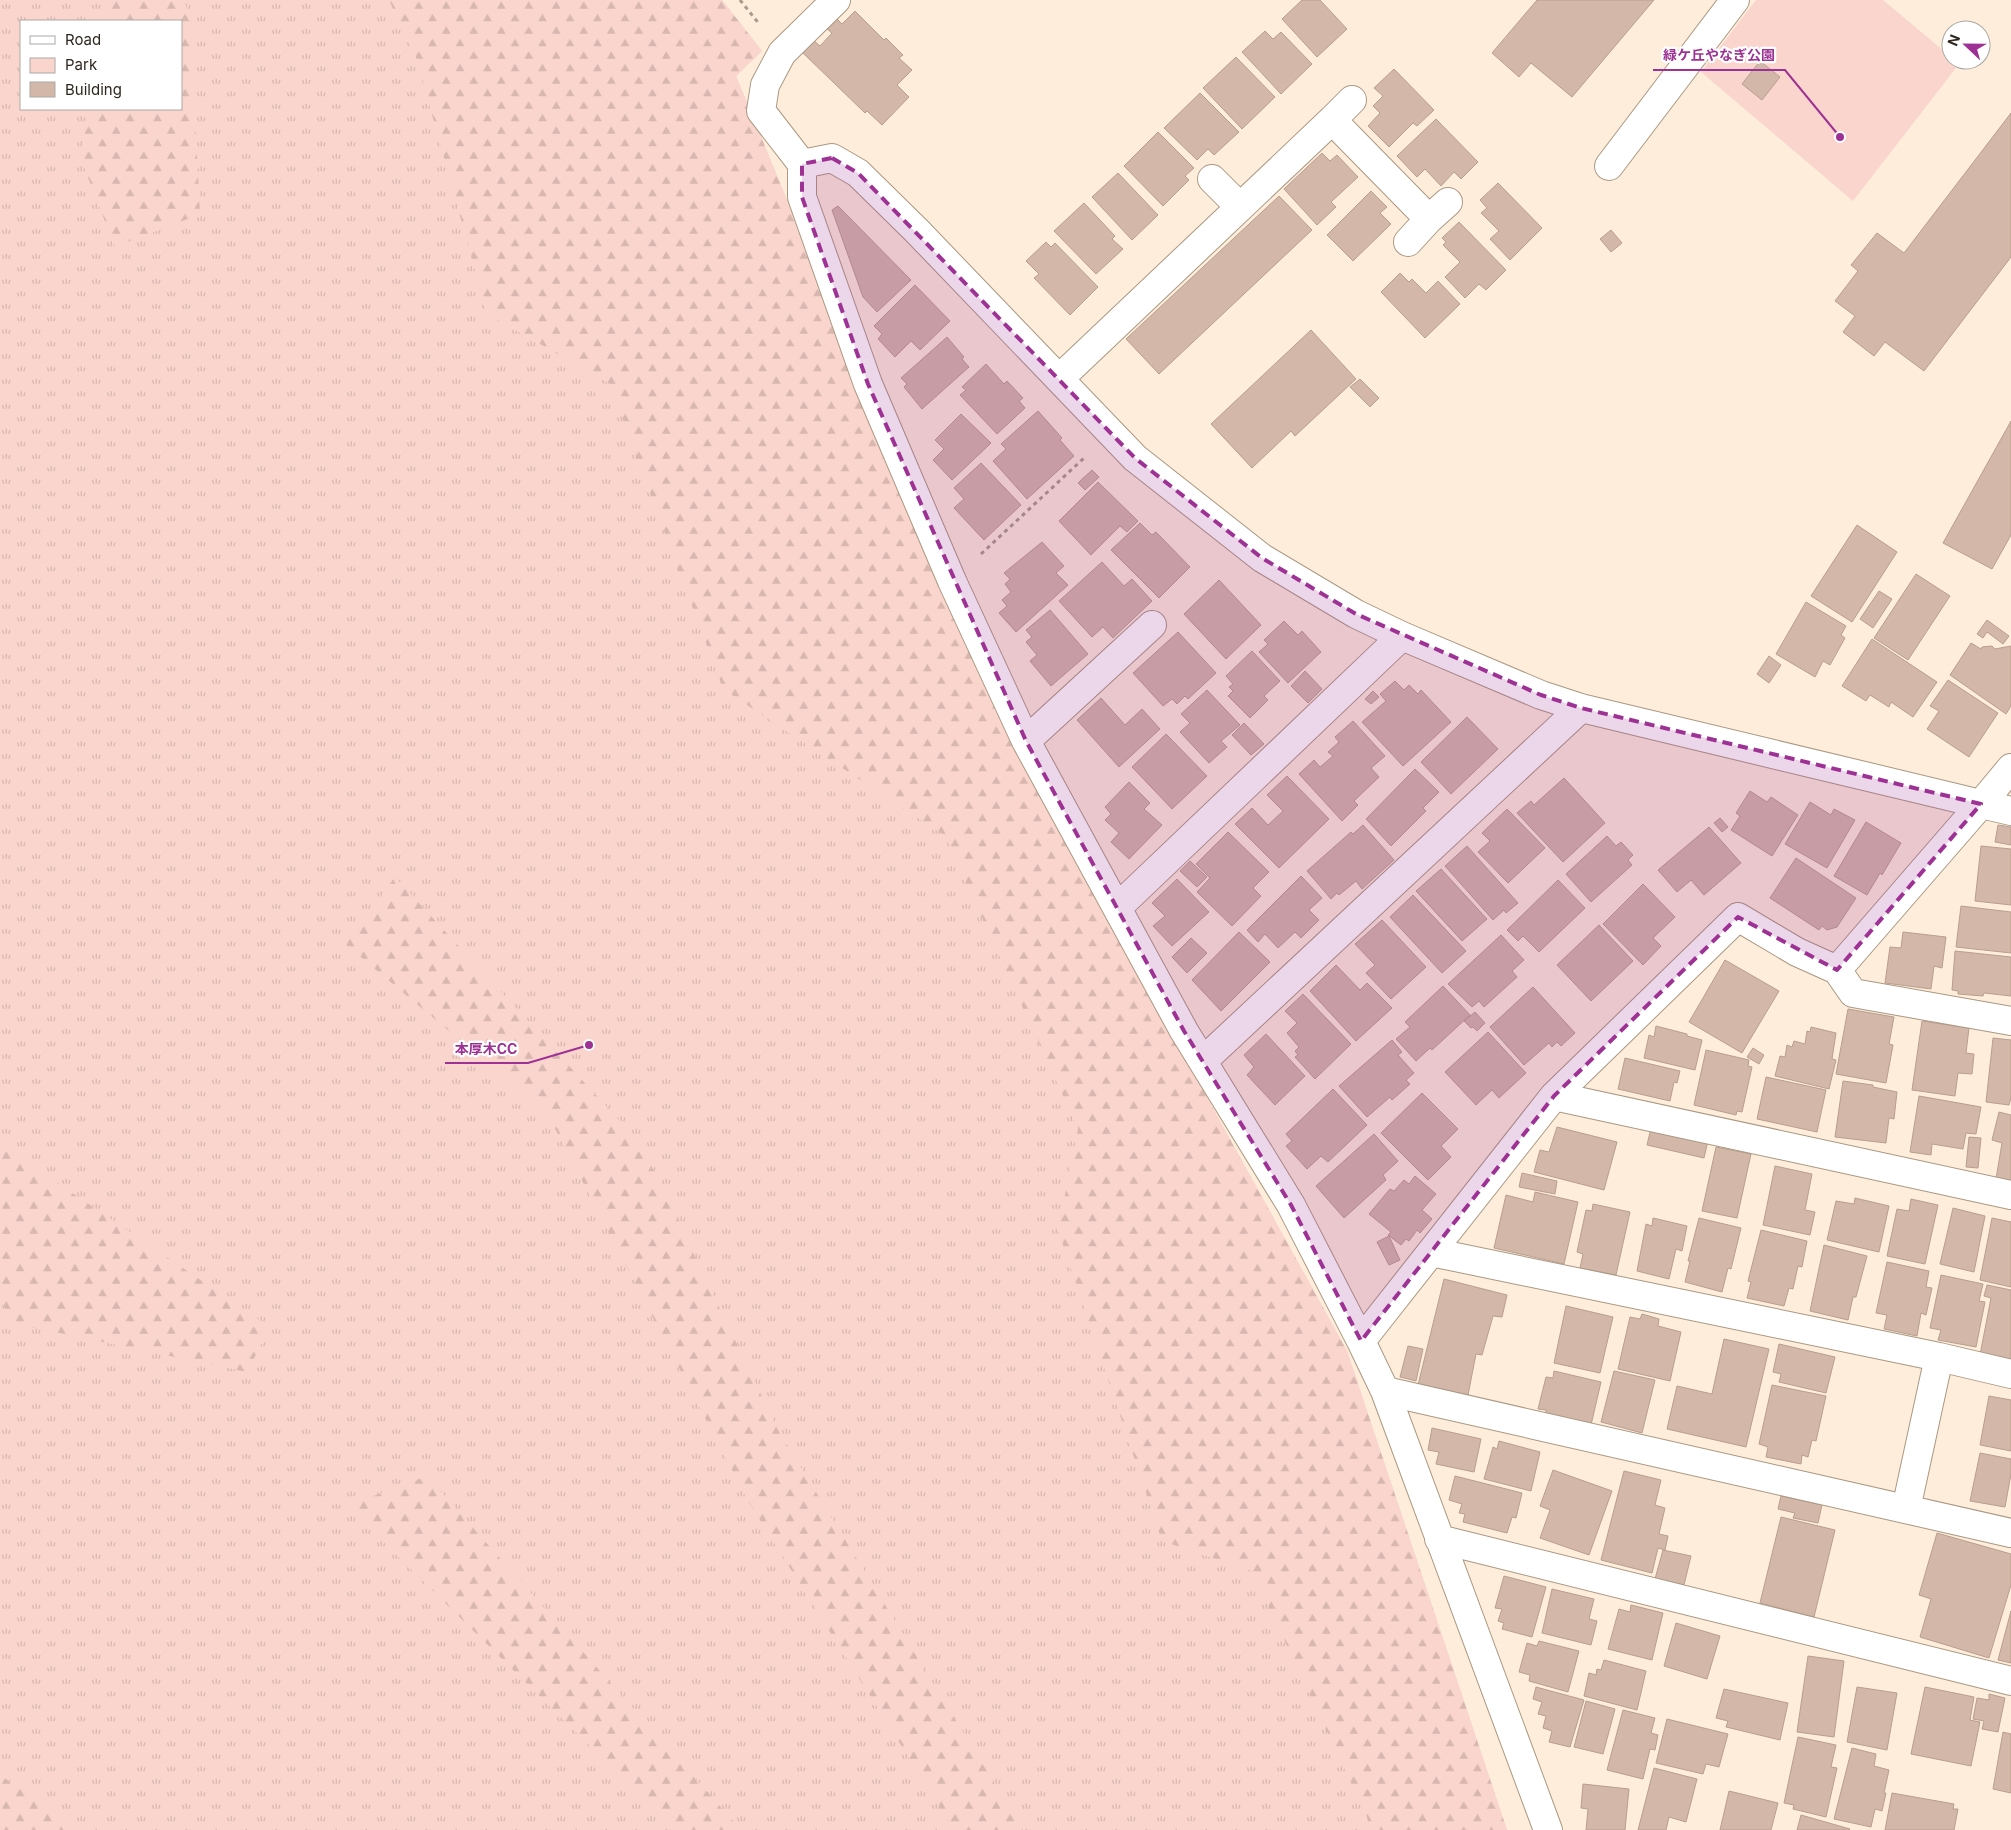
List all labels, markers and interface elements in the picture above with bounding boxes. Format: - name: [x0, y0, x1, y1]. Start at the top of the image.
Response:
- legend: [20, 20, 182, 110]
- north arrow: [1941, 20, 1991, 70]
- text: Road: [65, 30, 101, 49]
- text: N: [1944, 32, 1963, 48]
- callout: 緑ケ丘やなぎ公園: [1653, 41, 1785, 70]
- text: 緑ケ丘やなぎ公園: [1663, 46, 1775, 63]
- text: Park: [65, 55, 98, 74]
- text: Building: [65, 80, 122, 99]
- callout: 本厚木CC: [445, 1034, 528, 1063]
- text: 本厚木CC: [455, 1040, 517, 1057]

